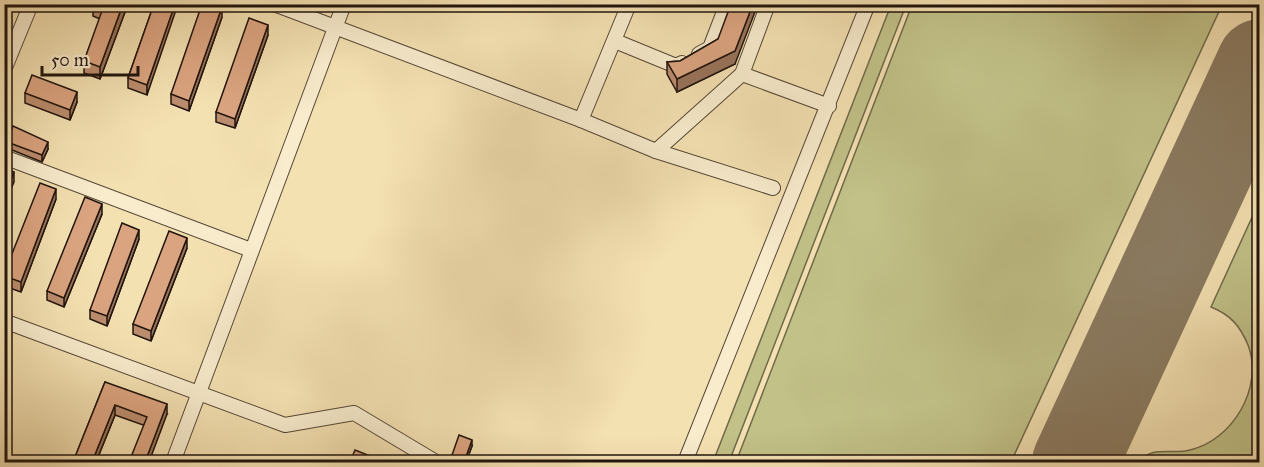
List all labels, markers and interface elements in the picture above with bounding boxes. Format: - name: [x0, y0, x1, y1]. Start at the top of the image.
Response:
- scale bar: [42, 39, 138, 77]
- text: 50 m: [51, 49, 89, 71]

